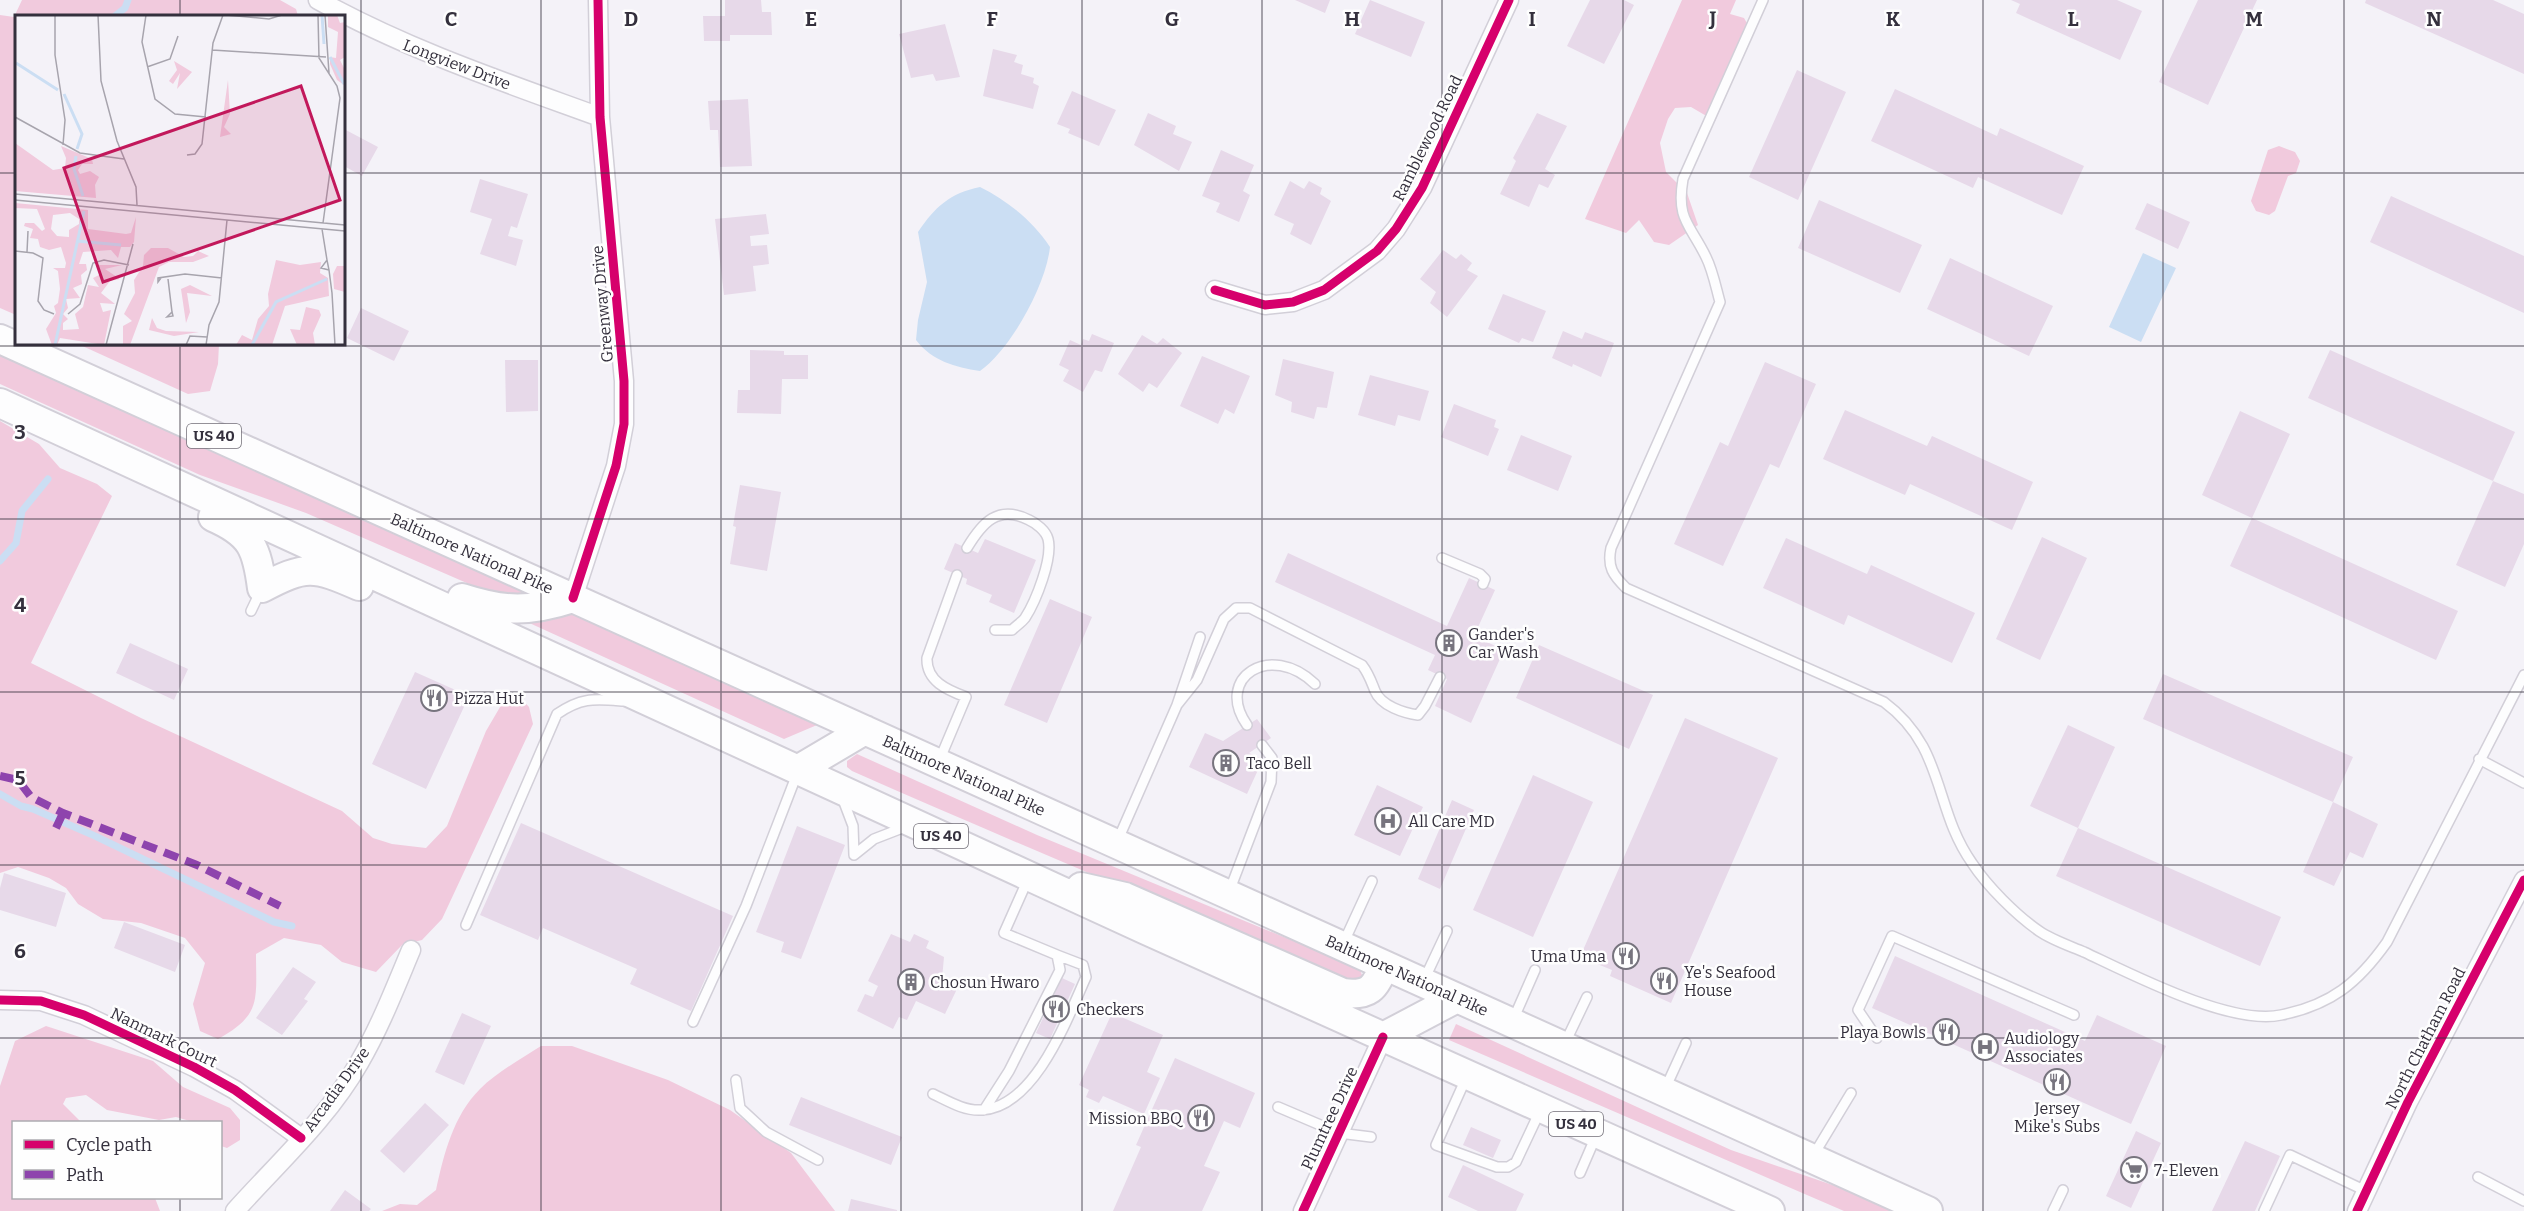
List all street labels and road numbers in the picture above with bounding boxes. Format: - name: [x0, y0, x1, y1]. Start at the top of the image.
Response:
- street label: Longview Drive: [400, 35, 513, 94]
- street label: Ramblewood Road: [1389, 72, 1466, 204]
- street label: Greenway Drive: [588, 245, 617, 363]
- road number: US 40: [187, 424, 241, 448]
- street label: Baltimore National Pike: [388, 509, 556, 598]
- street label: Baltimore National Pike: [880, 731, 1048, 820]
- road number: US 40: [914, 824, 968, 848]
- street label: Baltimore National Pike: [1323, 931, 1491, 1020]
- street label: North Chatham Road: [2381, 964, 2470, 1112]
- street label: Nanmark Court: [107, 1003, 220, 1072]
- street label: Arcadia Drive: [299, 1043, 373, 1135]
- street label: Plumtree Drive: [1297, 1064, 1362, 1173]
- road number: US 40: [1549, 1112, 1603, 1136]

